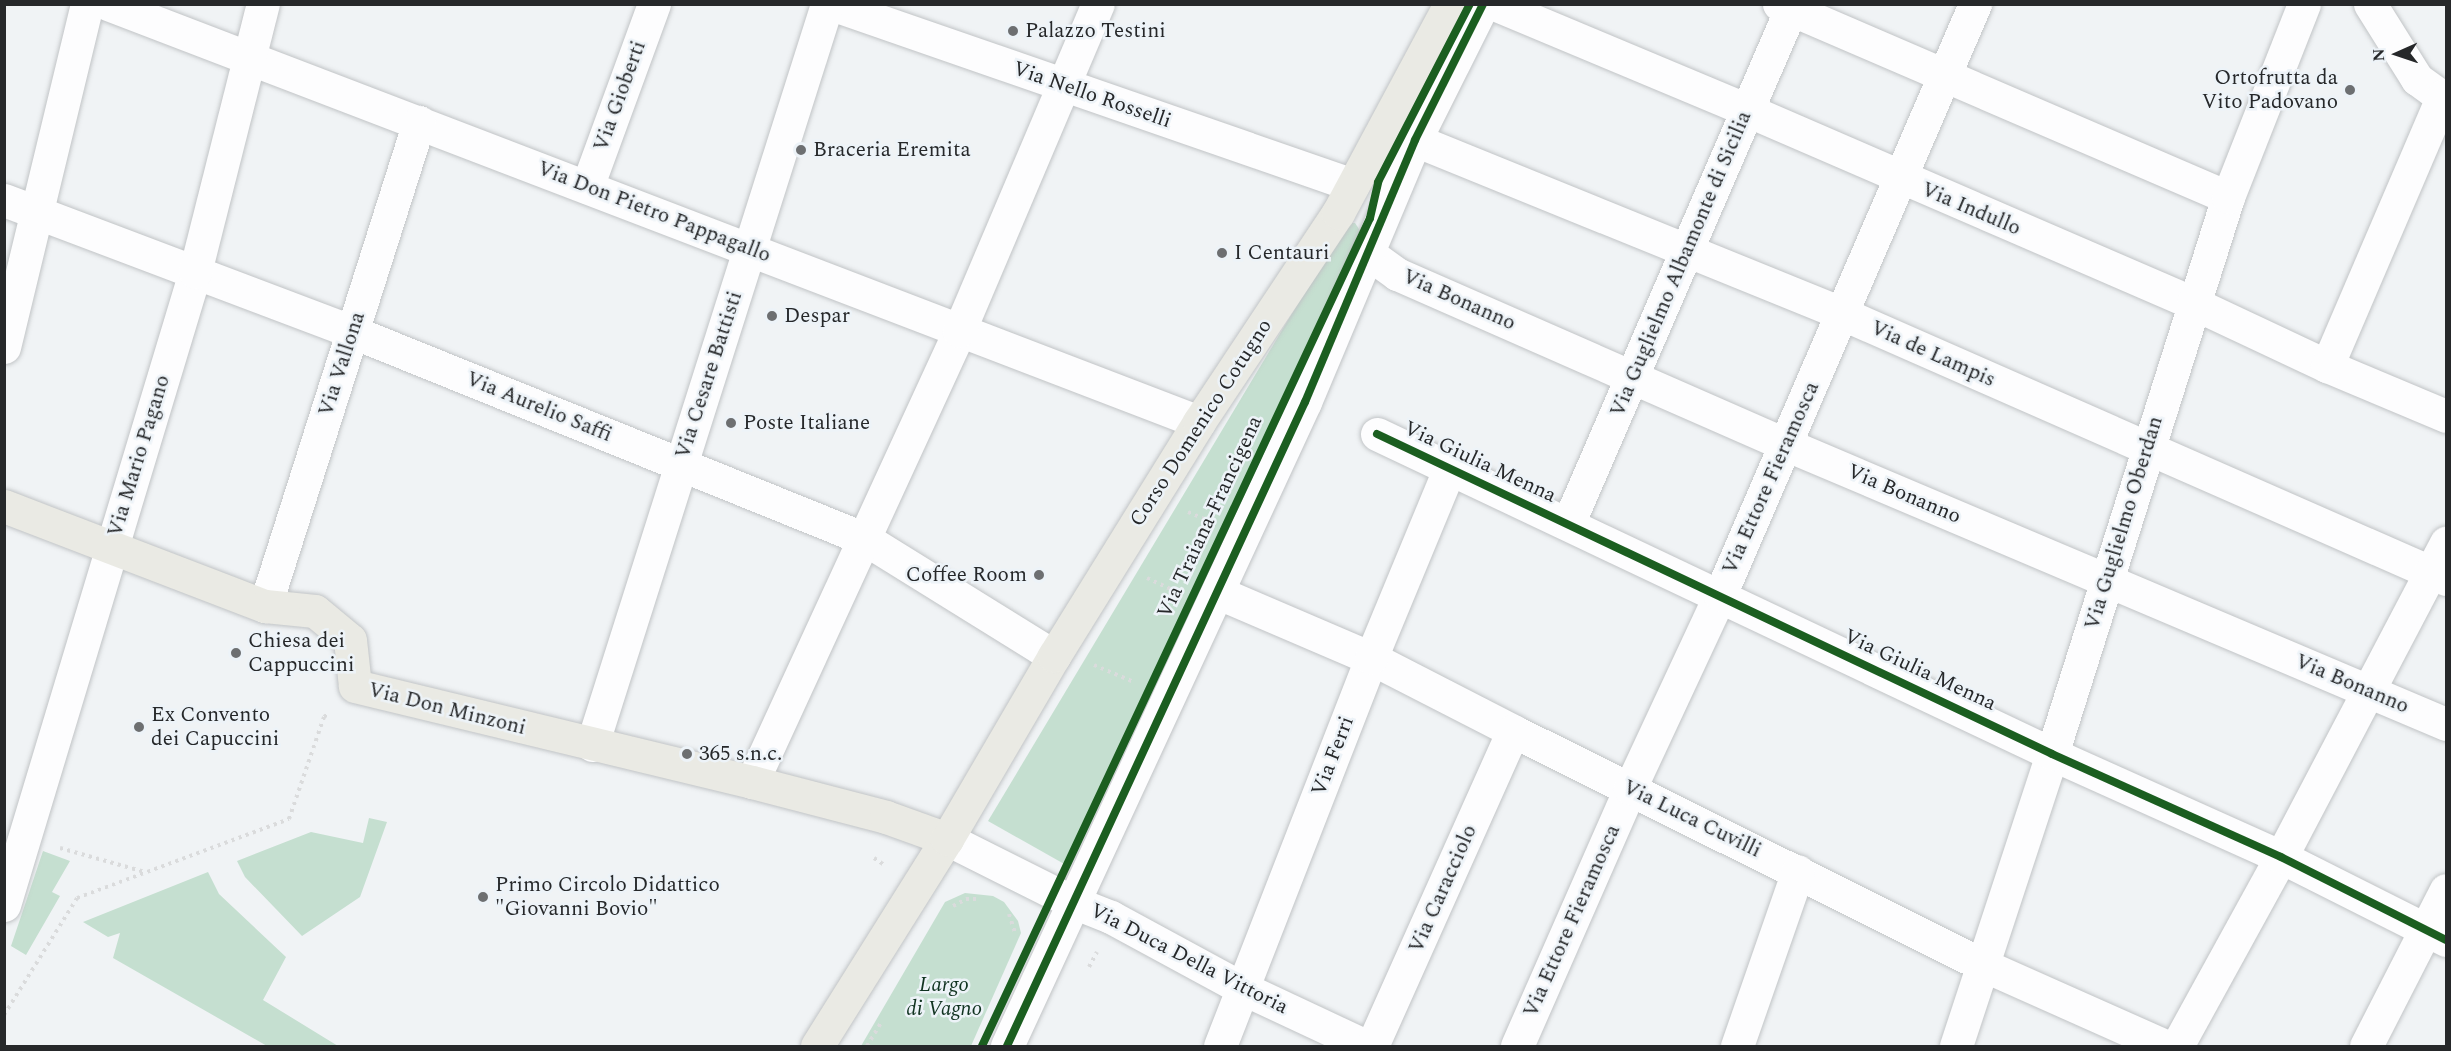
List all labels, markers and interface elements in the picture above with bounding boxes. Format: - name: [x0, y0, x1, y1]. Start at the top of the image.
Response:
- place label: Palazzo Testini: [1025, 18, 1166, 44]
- marker: Palazzo Testini: [1006, 24, 1020, 38]
- north arrow: [2367, 24, 2427, 84]
- street label: Via Gioberti: [588, 37, 652, 155]
- text: N: [2367, 48, 2391, 62]
- street label: Via Nello Rosselli: [1010, 56, 1174, 134]
- place label: Ortofrutta da Vito Padovano: [2202, 65, 2338, 115]
- marker: Ortofrutta da Vito Padovano: [2343, 83, 2357, 97]
- street label: Via Guglielmo Albamonte di Sicilia: [1605, 107, 1757, 421]
- place label: Braceria Eremita: [813, 137, 971, 163]
- marker: Braceria Eremita: [794, 143, 808, 157]
- street label: Via Don Pietro Pappagallo: [534, 156, 774, 268]
- street label: Via Indullo: [1918, 177, 2024, 241]
- place label: I Centauri: [1234, 240, 1329, 266]
- marker: I Centauri: [1215, 246, 1229, 260]
- street label: Via Bonanno: [1399, 264, 1519, 336]
- street label: Via Cesare Battisti: [670, 288, 748, 462]
- place label: Despar: [784, 303, 850, 329]
- street label: Via Vallona: [313, 309, 371, 419]
- marker: Despar: [765, 309, 779, 323]
- street label: Corso Domenico Cotugno: [1124, 314, 1278, 532]
- street label: Via de Lampis: [1867, 315, 1999, 393]
- street label: Via Aurelio Saffi: [462, 366, 616, 448]
- street label: Via Mario Pagano: [102, 372, 176, 540]
- street label: Via Ettore Fieramosca: [1717, 378, 1825, 578]
- place label: Poste Italiane: [743, 410, 870, 436]
- street label: Via Traiana-Francigena: [1152, 412, 1268, 622]
- street label: Via Guglielmo Oberdan: [2079, 413, 2169, 633]
- marker: Poste Italiane: [724, 416, 738, 430]
- street label: Via Giulia Menna: [1400, 416, 1560, 508]
- street label: Via Bonanno: [1843, 459, 1965, 529]
- place label: Coffee Room: [906, 562, 1027, 588]
- marker: Coffee Room: [1032, 568, 1046, 582]
- street label: Via Giulia Menna: [1840, 624, 2000, 716]
- place label: Chiesa dei Cappuccini: [248, 628, 354, 678]
- marker: Chiesa dei Cappuccini: [229, 646, 243, 660]
- street label: Via Bonanno: [2291, 649, 2413, 719]
- street label: Via Don Minzoni: [366, 677, 528, 741]
- place label: Ex Convento dei Capuccini: [151, 702, 279, 752]
- street label: Via Ferri: [1306, 713, 1360, 799]
- marker: Ex Convento dei Capuccini: [132, 720, 146, 734]
- place label: 365 s.n.c.: [699, 741, 782, 767]
- marker: 365 s.n.c.: [680, 747, 694, 761]
- street label: Via Luca Cuvilli: [1619, 775, 1765, 863]
- street label: Via Caracciolo: [1404, 821, 1482, 957]
- street label: Via Ettore Fieramosca: [1518, 821, 1626, 1021]
- place label: Primo Circolo Didattico "Giovanni Bovio": [495, 872, 720, 922]
- marker: Primo Circolo Didattico "Giovanni Bovio": [476, 890, 490, 904]
- street label: Via Duca Della Vittoria: [1086, 898, 1292, 1020]
- park label: Largo di Vagno: [906, 972, 982, 1022]

